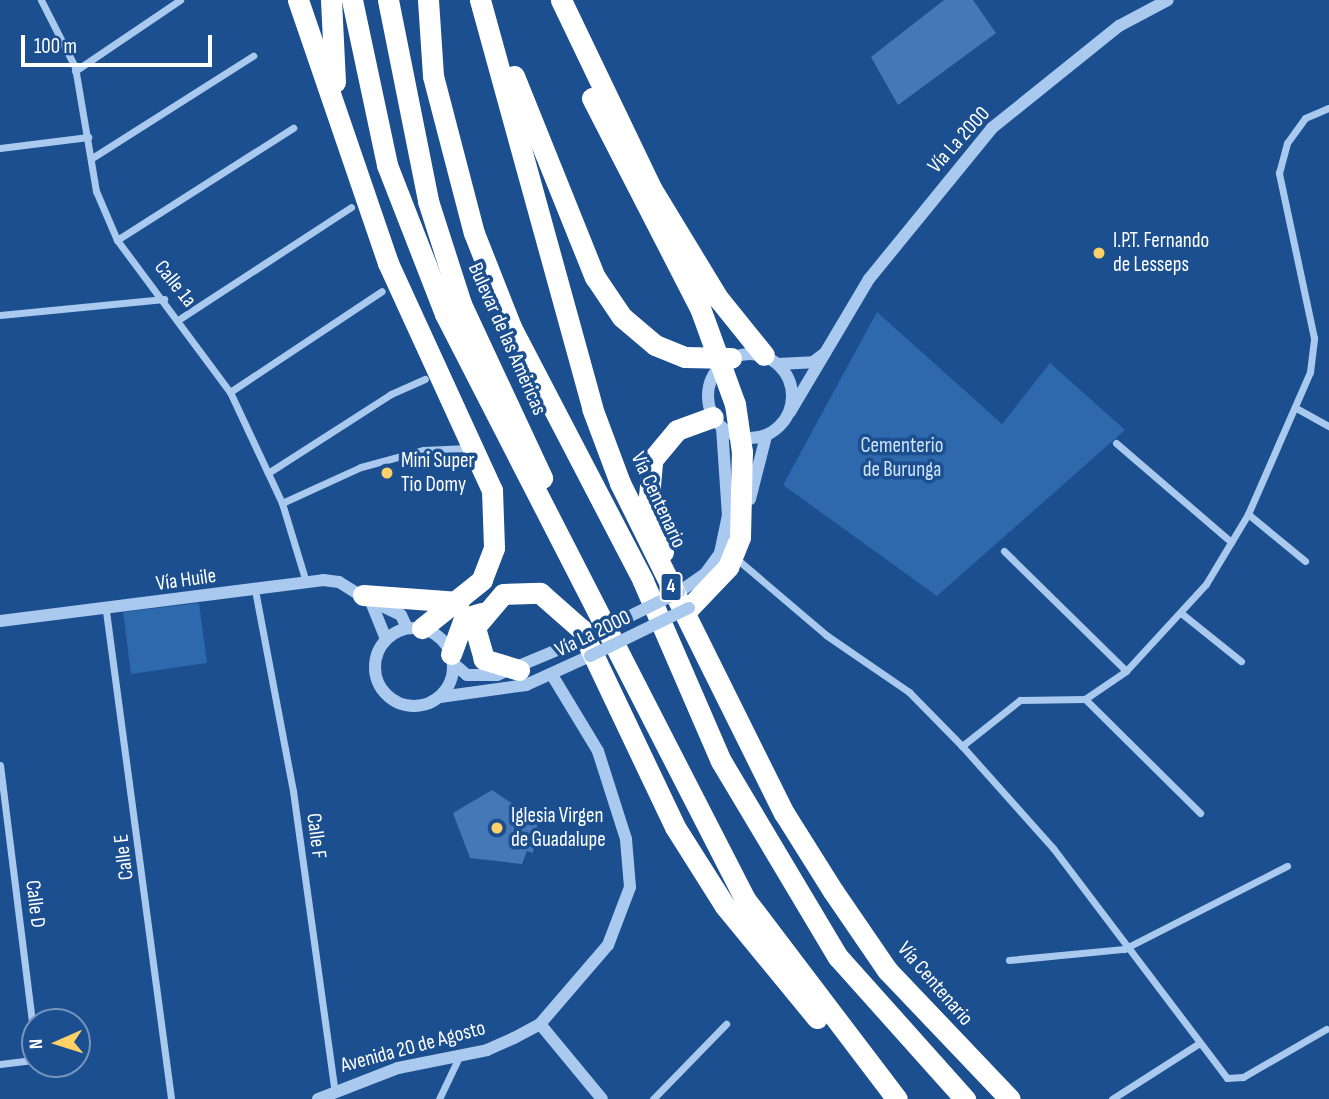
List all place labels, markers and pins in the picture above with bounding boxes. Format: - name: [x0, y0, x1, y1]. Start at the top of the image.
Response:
- place label: I.P.T. Fernando de Lesseps: [1113, 228, 1209, 278]
- marker: I.P.T. Fernando de Lesseps: [1091, 245, 1107, 261]
- place label: Mini Super Tio Domy: [401, 448, 475, 498]
- marker: Mini Super Tio Domy: [379, 465, 395, 481]
- place label: Iglesia Virgen de Guadalupe: [511, 803, 606, 853]
- marker: Iglesia Virgen de Guadalupe: [489, 820, 505, 836]

